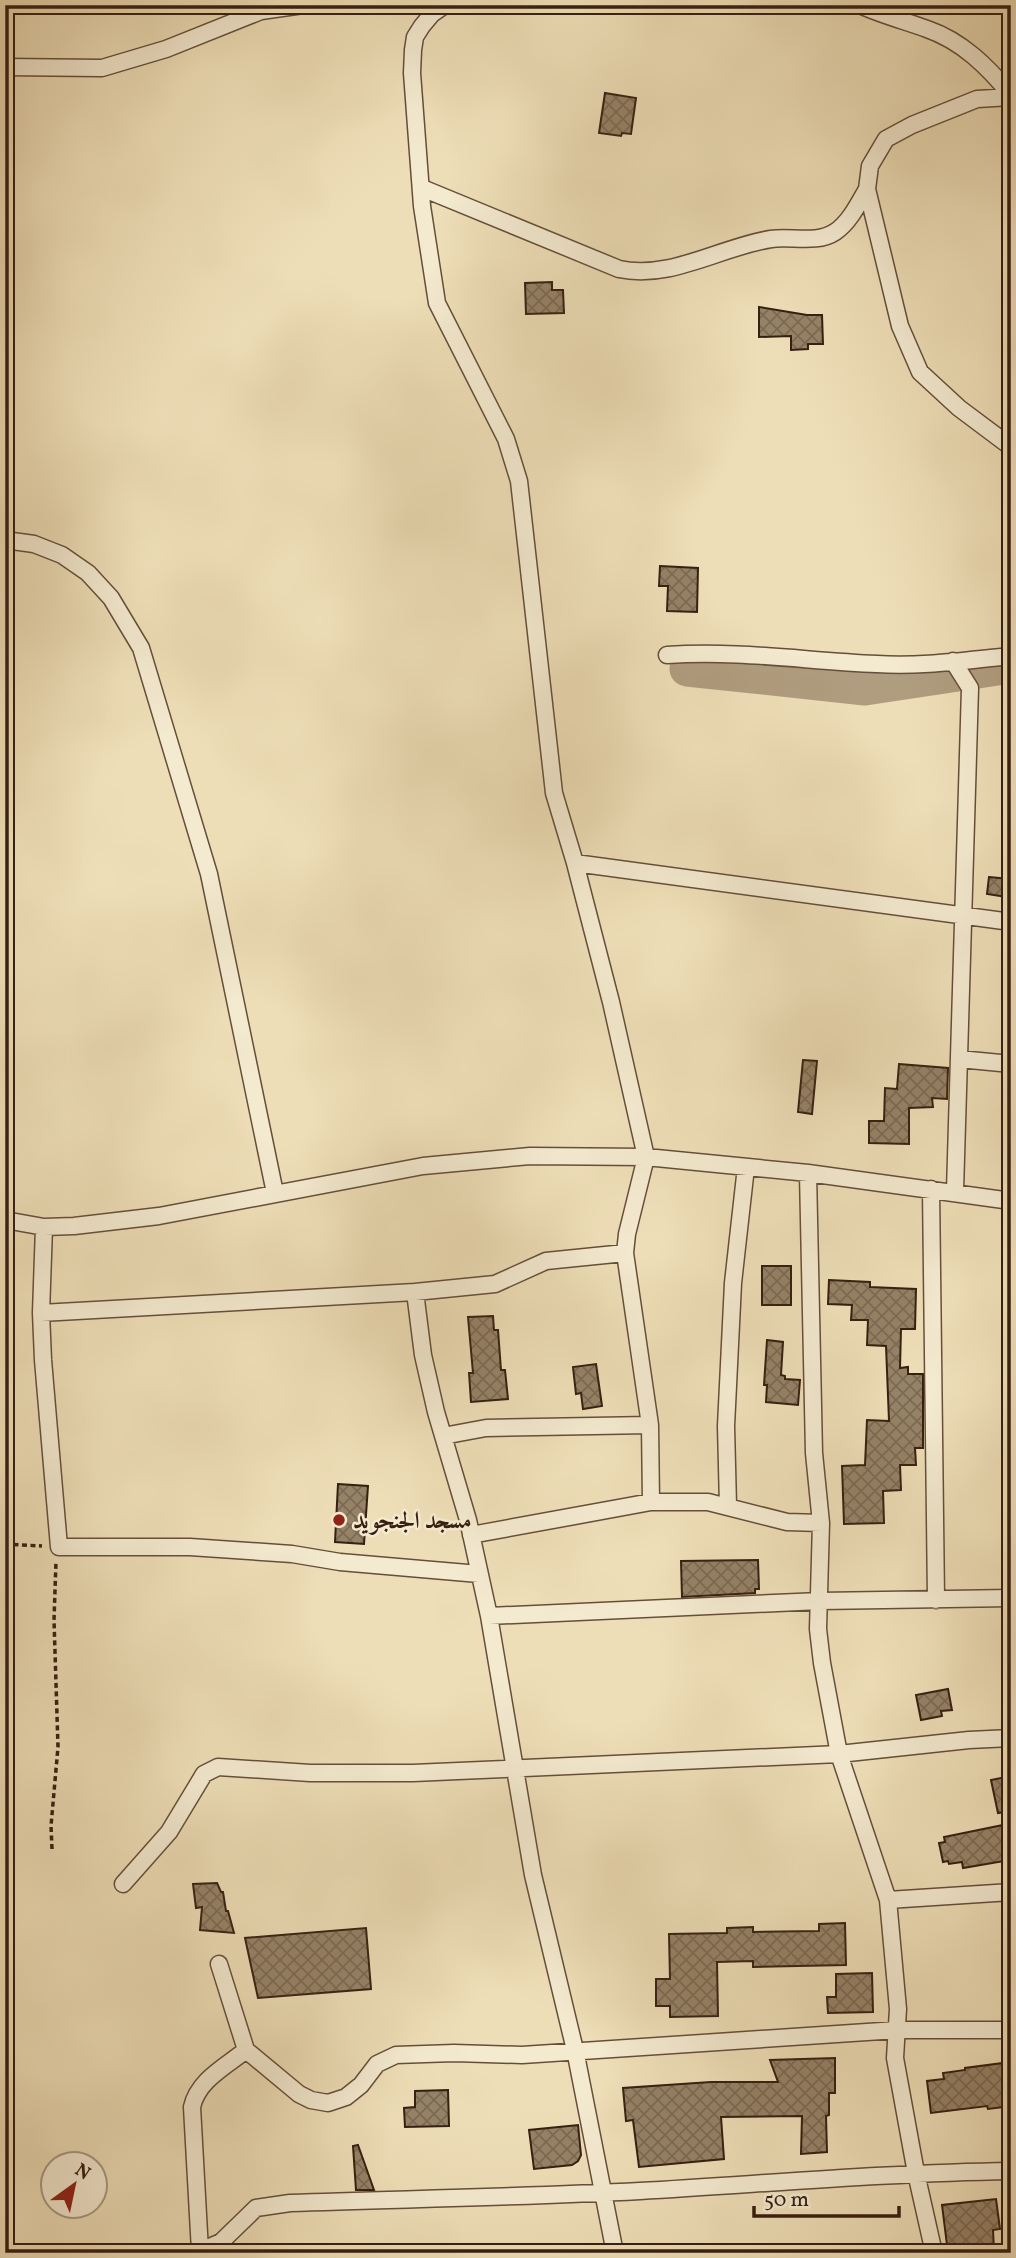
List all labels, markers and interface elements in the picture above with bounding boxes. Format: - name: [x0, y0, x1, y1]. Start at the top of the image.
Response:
- place label: مسجد الجنجويد: [353, 1505, 472, 1539]
- marker: مسجد الجنجويد: [331, 1512, 347, 1528]
- north arrow: [38, 2150, 108, 2220]
- text: N: [69, 2158, 95, 2187]
- scale bar: [754, 2174, 899, 2218]
- text: 50 m: [764, 2186, 809, 2215]

